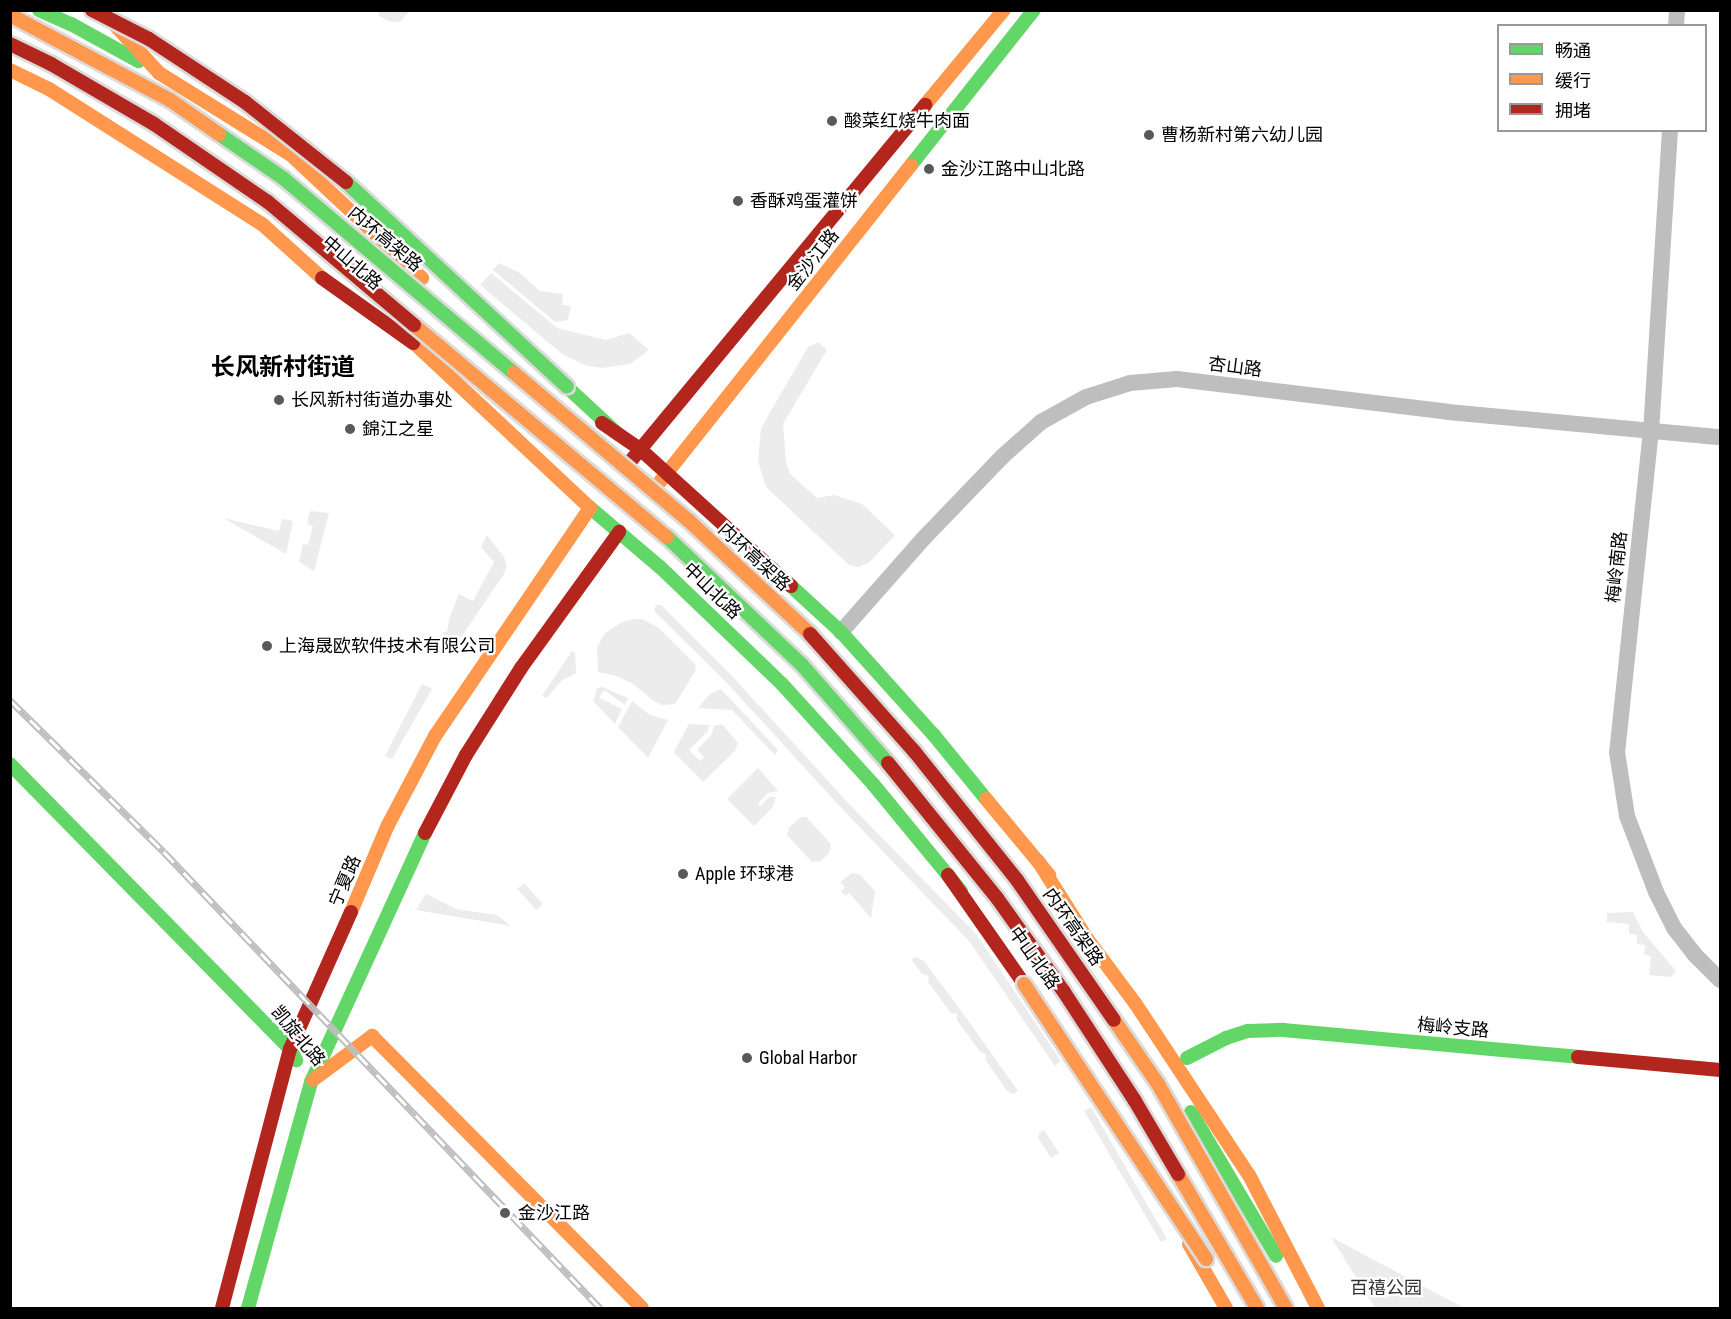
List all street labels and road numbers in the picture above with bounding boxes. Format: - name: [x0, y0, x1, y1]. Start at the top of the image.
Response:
- street label: 内环高架路: [344, 202, 426, 276]
- street label: 金沙江路: [782, 225, 844, 295]
- street label: 中山北路: [318, 231, 386, 295]
- street label: 杏山路: [1207, 353, 1263, 381]
- street label: 内环高架路: [714, 518, 794, 596]
- street label: 梅岭南路: [1602, 530, 1632, 604]
- street label: 中山北路: [679, 558, 745, 624]
- street label: 宁夏路: [325, 852, 365, 910]
- street label: 内环高架路: [1038, 884, 1108, 970]
- street label: 中山北路: [1004, 923, 1064, 993]
- street label: 凯旋北路: [267, 1001, 329, 1071]
- street label: 梅岭支路: [1416, 1014, 1490, 1042]

